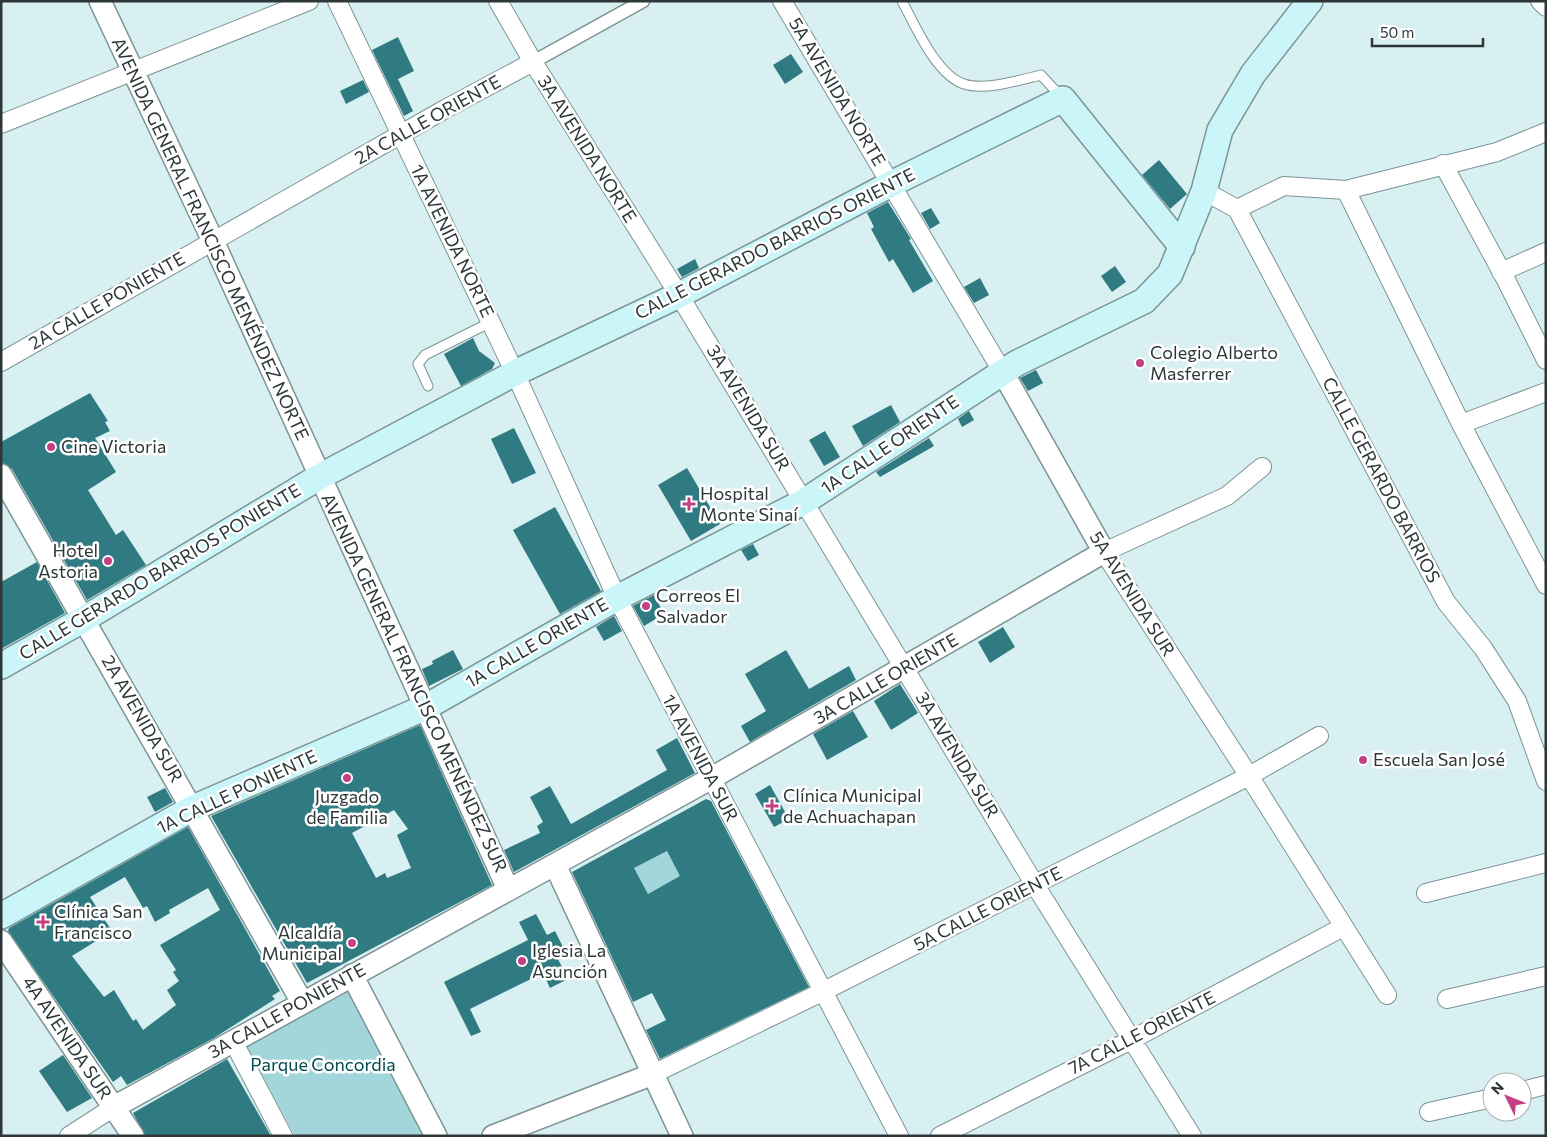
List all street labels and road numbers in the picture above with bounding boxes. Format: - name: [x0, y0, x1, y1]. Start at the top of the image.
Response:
- street label: 5A AVENIDA NORTE: [785, 13, 891, 170]
- street label: AVENIDA GENERAL FRANCISCO MENÉNDEZ NORTE: [108, 34, 314, 443]
- street label: 2A CALLE ORIENTE: [351, 70, 504, 168]
- street label: 3A AVENIDA NORTE: [534, 71, 642, 226]
- street label: 1A AVENIDA NORTE: [406, 161, 499, 320]
- street label: CALLE GERARDO BARRIOS ORIENTE: [631, 163, 918, 324]
- street label: 2A CALLE PONIENTE: [25, 247, 188, 354]
- street label: 3A AVENIDA SUR: [703, 341, 795, 474]
- street label: CALLE GERARDO BARRIOS: [1318, 373, 1446, 586]
- street label: 1A CALLE ORIENTE: [816, 390, 962, 498]
- street label: CALLE GERARDO BARRIOS PONIENTE: [15, 478, 304, 664]
- street label: AVENIDA GENERAL FRANCISCO MENÉNDEZ SUR: [317, 490, 513, 875]
- street label: 5A AVENIDA SUR: [1086, 527, 1180, 660]
- street label: 1A CALLE ORIENTE: [461, 592, 612, 692]
- street label: 3A CALLE ORIENTE: [809, 628, 962, 729]
- street label: 2A AVENIDA SUR: [98, 651, 188, 786]
- street label: 3A AVENIDA SUR: [912, 688, 1004, 821]
- street label: 1A AVENIDA SUR: [658, 690, 744, 825]
- street label: 1A CALLE PONIENTE: [153, 744, 320, 838]
- street label: 5A CALLE ORIENTE: [910, 861, 1065, 955]
- street label: 3A CALLE PONIENTE: [204, 958, 369, 1062]
- street label: 4A AVENIDA SUR: [19, 972, 117, 1103]
- street label: 7A CALLE ORIENTE: [1065, 986, 1219, 1079]

